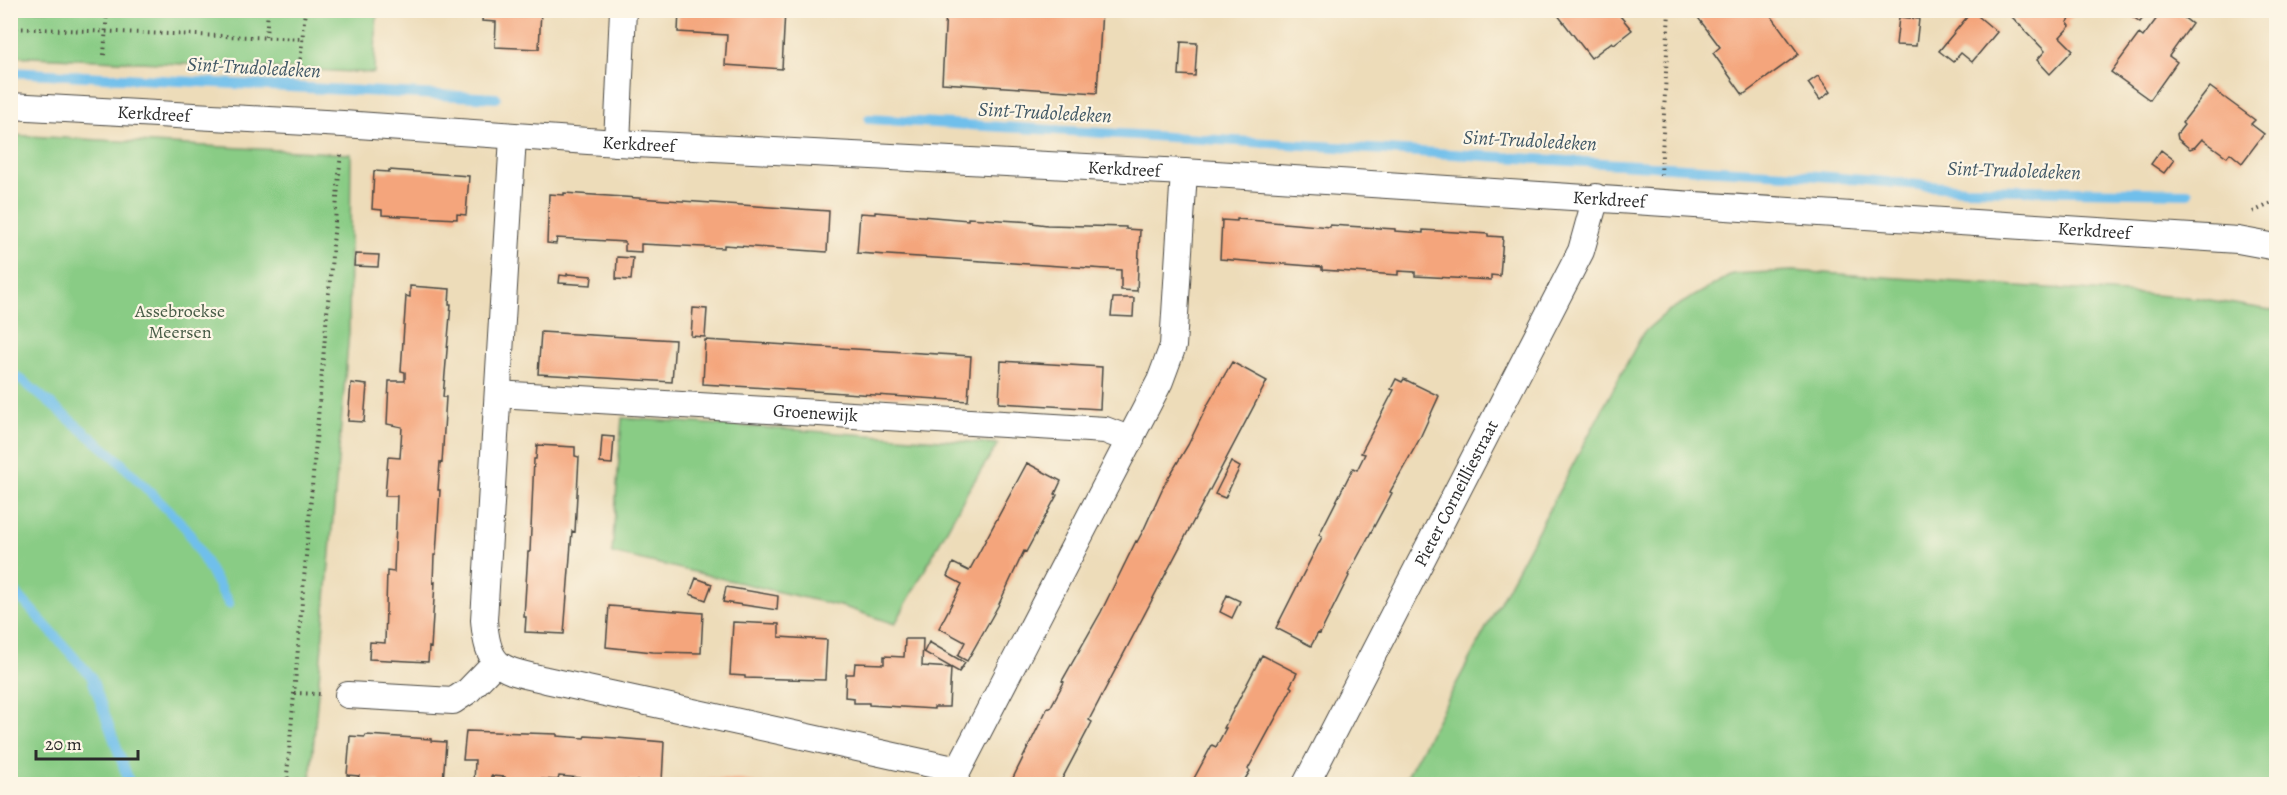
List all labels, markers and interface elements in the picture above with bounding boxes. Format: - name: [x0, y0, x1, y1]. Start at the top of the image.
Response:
- water label: Sint-Trudoledeken: [186, 51, 322, 84]
- water label: Sint-Trudoledeken: [977, 96, 1113, 129]
- street label: Kerkdreef: [117, 100, 194, 128]
- water label: Sint-Trudoledeken: [1462, 124, 1598, 157]
- street label: Kerkdreef: [602, 130, 679, 158]
- street label: Kerkdreef: [1087, 155, 1164, 183]
- water label: Sint-Trudoledeken: [1947, 155, 2081, 186]
- street label: Kerkdreef: [1572, 185, 1649, 214]
- street label: Kerkdreef: [2057, 216, 2134, 245]
- park label: Assebroekse Meersen: [134, 299, 225, 344]
- street label: Groenewijk: [773, 398, 858, 427]
- street label: Pieter Corneilliestraat: [1408, 416, 1504, 571]
- scale bar: [36, 723, 138, 761]
- text: 20 m: [45, 732, 82, 756]

